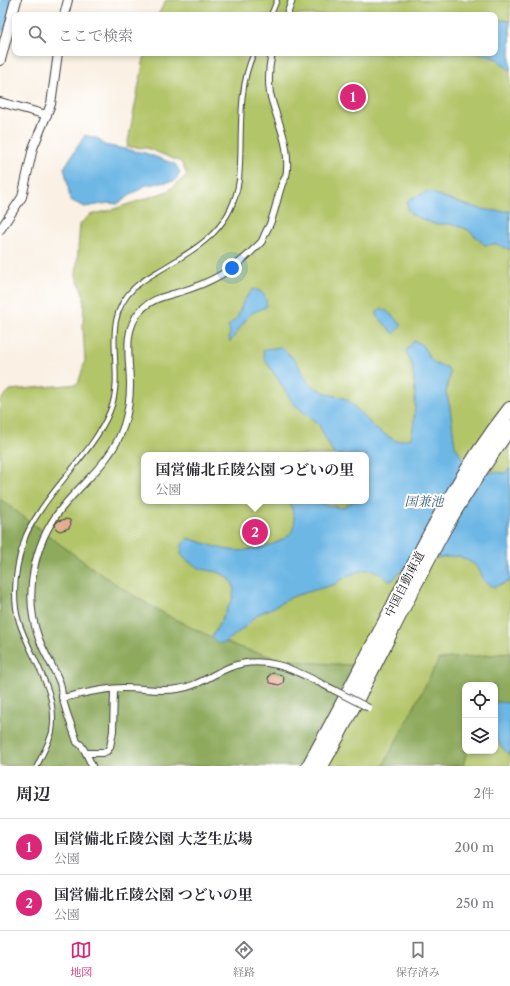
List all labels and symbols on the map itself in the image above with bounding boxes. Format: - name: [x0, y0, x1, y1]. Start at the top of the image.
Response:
- pin: 1: [340, 82, 366, 112]
- your location: [222, 258, 242, 278]
- water label: 国兼池: [404, 493, 445, 509]
- pin: 2: [242, 517, 268, 547]
- street label: 中国自動車道: [381, 549, 427, 619]

